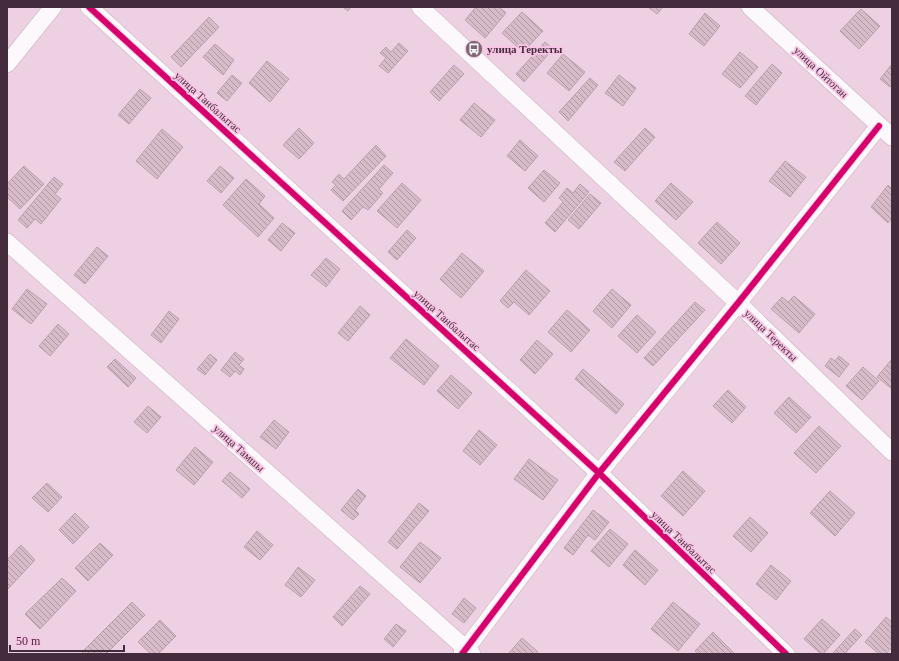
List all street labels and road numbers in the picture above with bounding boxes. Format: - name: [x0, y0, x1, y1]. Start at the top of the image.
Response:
- street label: улица Ойтоган: [792, 44, 850, 100]
- street label: улица Танбалытас: [172, 69, 244, 135]
- street label: улица Танбалытас: [411, 287, 483, 353]
- street label: улица Теректы: [742, 307, 800, 364]
- street label: улица Тамшы: [211, 422, 267, 474]
- street label: улица Танбалытас: [649, 508, 719, 576]

